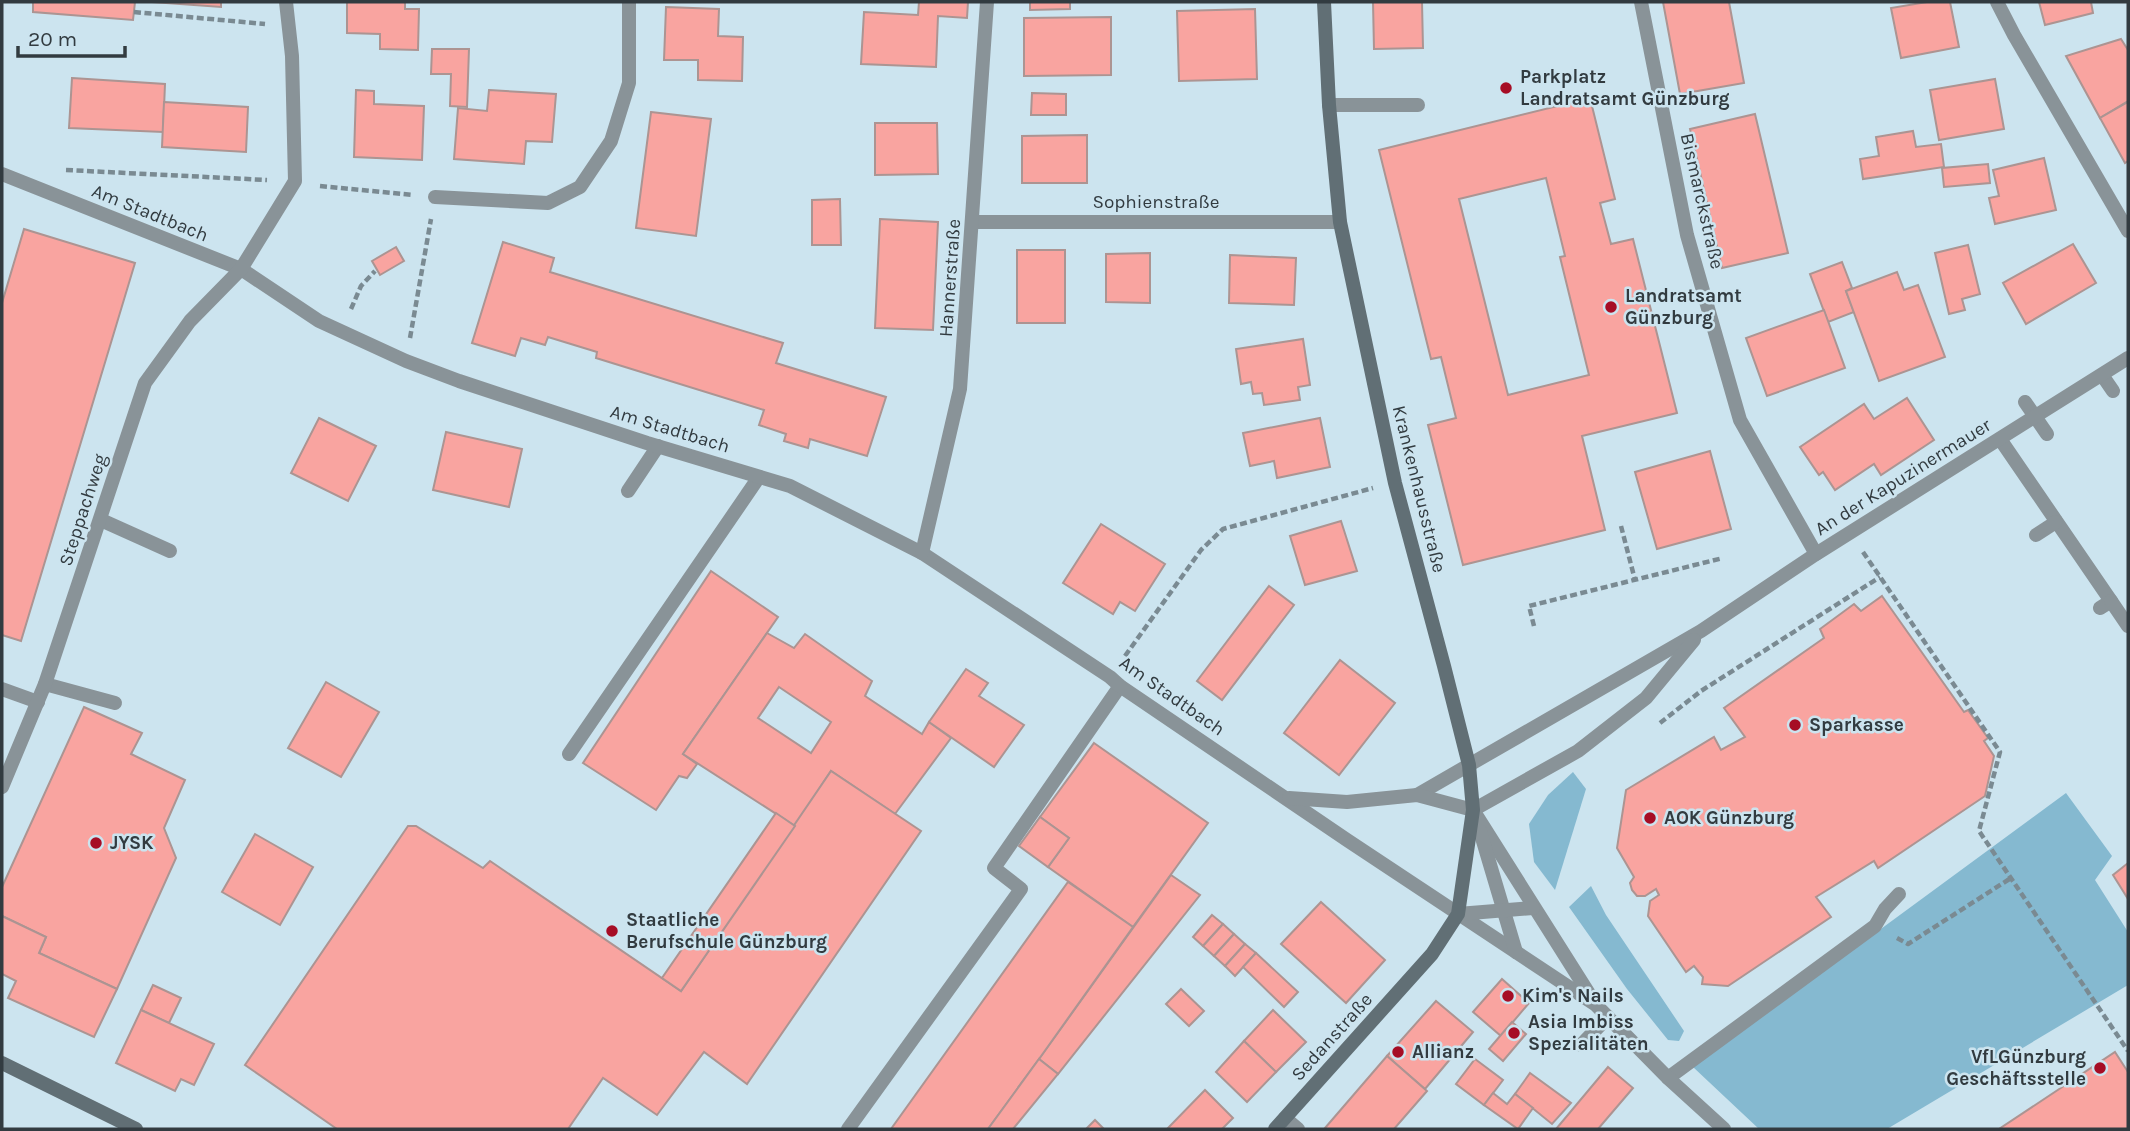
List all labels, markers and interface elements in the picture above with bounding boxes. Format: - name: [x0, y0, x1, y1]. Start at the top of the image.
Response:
- scale bar: [18, 14, 124, 58]
- text: 20 m: [28, 27, 77, 51]
- place label: Parkplatz Landratsamt Günzburg: [1520, 66, 1730, 110]
- marker: Parkplatz Landratsamt Günzburg: [1498, 80, 1514, 96]
- street label: Bismarckstraße: [1676, 131, 1728, 271]
- street label: Am Stadtbach: [89, 180, 211, 246]
- street label: Sophienstraße: [1092, 191, 1220, 213]
- street label: Hannerstraße: [935, 218, 965, 338]
- place label: Landratsamt Günzburg: [1625, 285, 1742, 329]
- marker: Landratsamt Günzburg: [1603, 299, 1619, 315]
- street label: Am Stadtbach: [608, 400, 732, 458]
- street label: Krankenhausstraße: [1388, 403, 1450, 575]
- street label: An der Kapuzinermauer: [1811, 414, 1995, 540]
- street label: Steppachweg: [55, 451, 112, 569]
- street label: Am Stadtbach: [1115, 652, 1229, 740]
- place label: Sparkasse: [1809, 714, 1904, 736]
- marker: Sparkasse: [1787, 717, 1803, 733]
- place label: AOK Günzburg: [1664, 807, 1794, 829]
- marker: AOK Günzburg: [1642, 810, 1658, 826]
- place label: JYSK: [110, 832, 154, 854]
- marker: JYSK: [88, 835, 104, 851]
- place label: Staatliche Berufschule Günzburg: [626, 909, 827, 953]
- marker: Staatliche Berufschule Günzburg: [604, 923, 620, 939]
- place label: Kim's Nails: [1522, 985, 1624, 1007]
- marker: Kim's Nails: [1500, 988, 1516, 1004]
- street label: Sedanstraße: [1287, 989, 1377, 1085]
- place label: Asia Imbiss Spezialitäten: [1528, 1011, 1649, 1055]
- marker: Asia Imbiss Spezialitäten: [1506, 1025, 1522, 1041]
- place label: Allianz: [1412, 1041, 1474, 1063]
- marker: Allianz: [1390, 1044, 1406, 1060]
- place label: VfLGünzburg Geschäftsstelle: [1946, 1046, 2086, 1090]
- marker: VfLGünzburg Geschäftsstelle: [2092, 1060, 2108, 1076]

